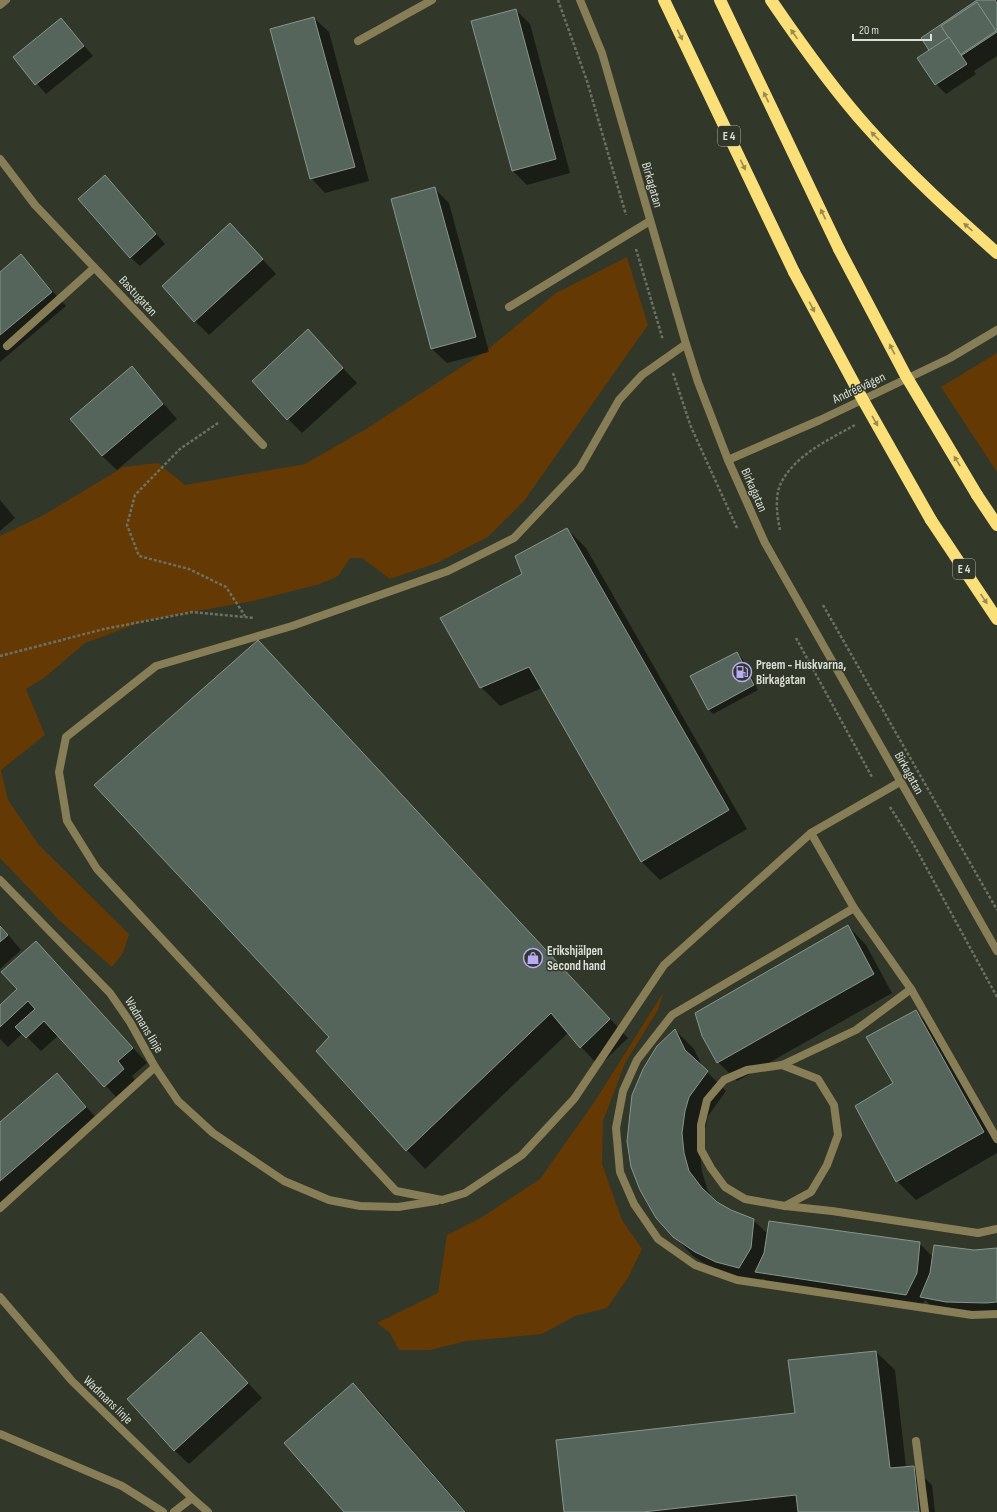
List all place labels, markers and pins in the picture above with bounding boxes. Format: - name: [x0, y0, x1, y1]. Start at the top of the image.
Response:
- place label: Preem - Huskvarna, Birkagatan: [756, 657, 846, 688]
- fuel station icon: Preem - Huskvarna, Birkagatan: [731, 661, 753, 683]
- place label: Erikshjälpen Second hand: [547, 943, 606, 974]
- shop icon: Erikshjälpen Second hand: [522, 947, 544, 969]

